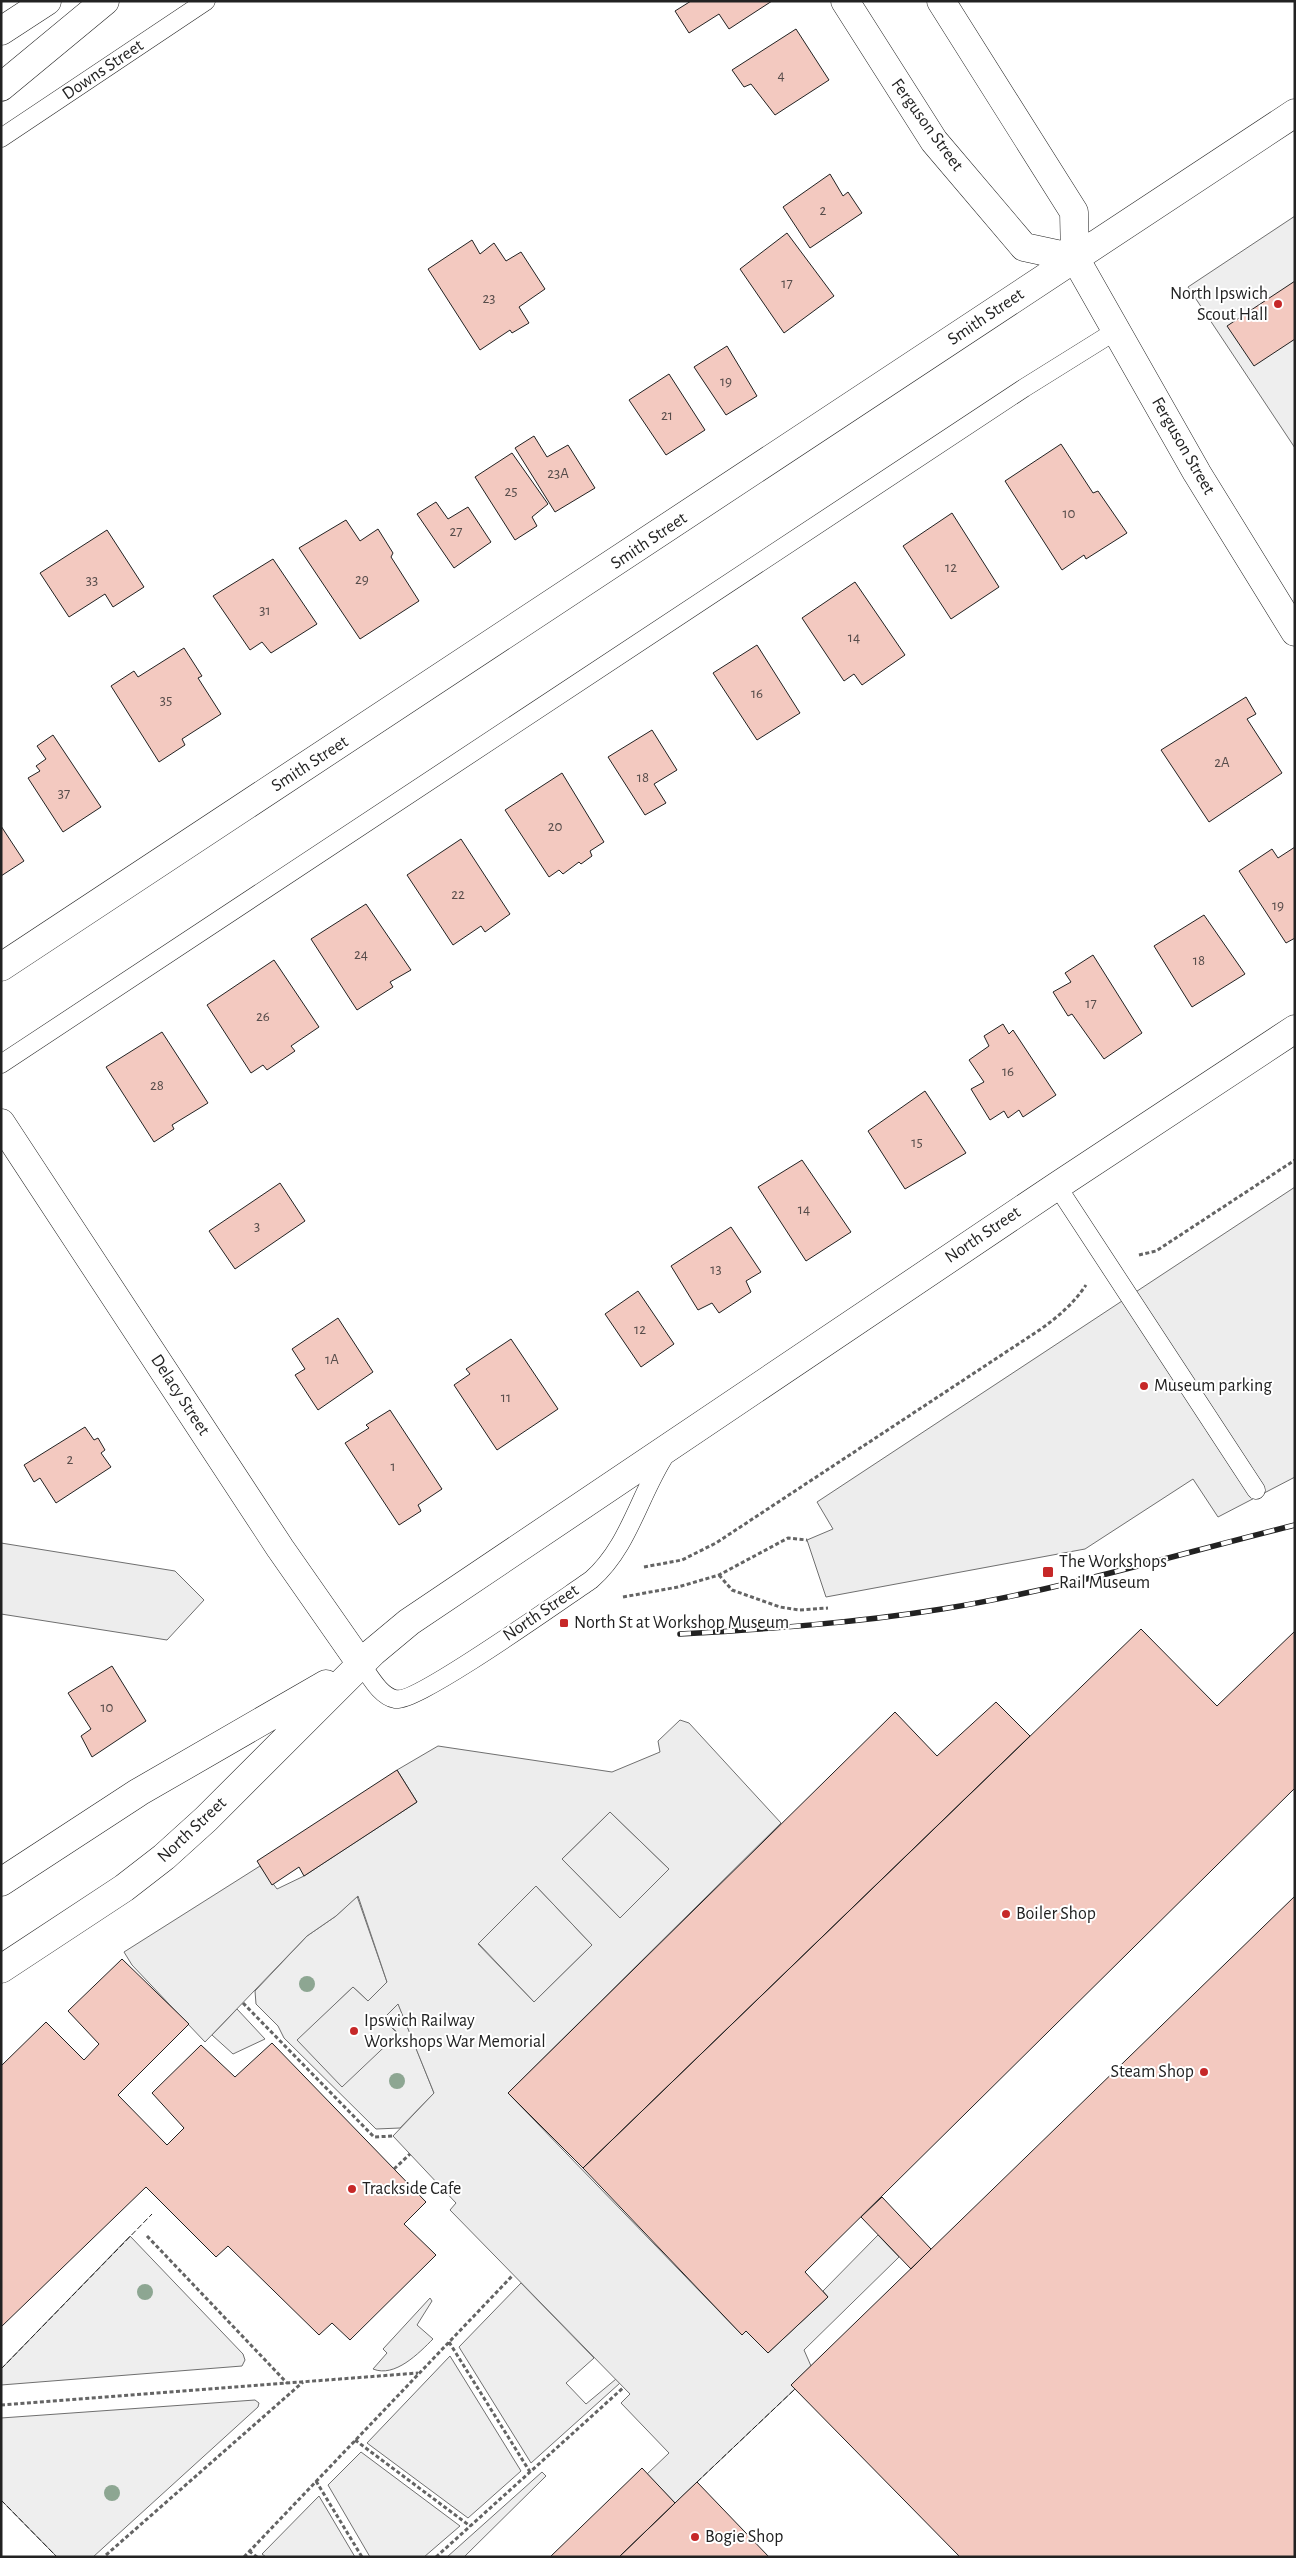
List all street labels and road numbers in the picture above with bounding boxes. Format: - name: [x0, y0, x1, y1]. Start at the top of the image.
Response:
- street label: Downs Street: [59, 36, 147, 104]
- street label: Ferguson Street: [888, 76, 967, 175]
- street label: Smith Street: [945, 285, 1028, 349]
- street label: Ferguson Street: [1148, 394, 1218, 498]
- street label: Smith Street: [608, 509, 691, 573]
- street label: Smith Street: [268, 732, 352, 795]
- street label: North Street: [942, 1203, 1024, 1267]
- street label: Delacy Street: [147, 1351, 213, 1439]
- street label: North Street: [500, 1581, 582, 1645]
- street label: North Street: [154, 1794, 230, 1866]

